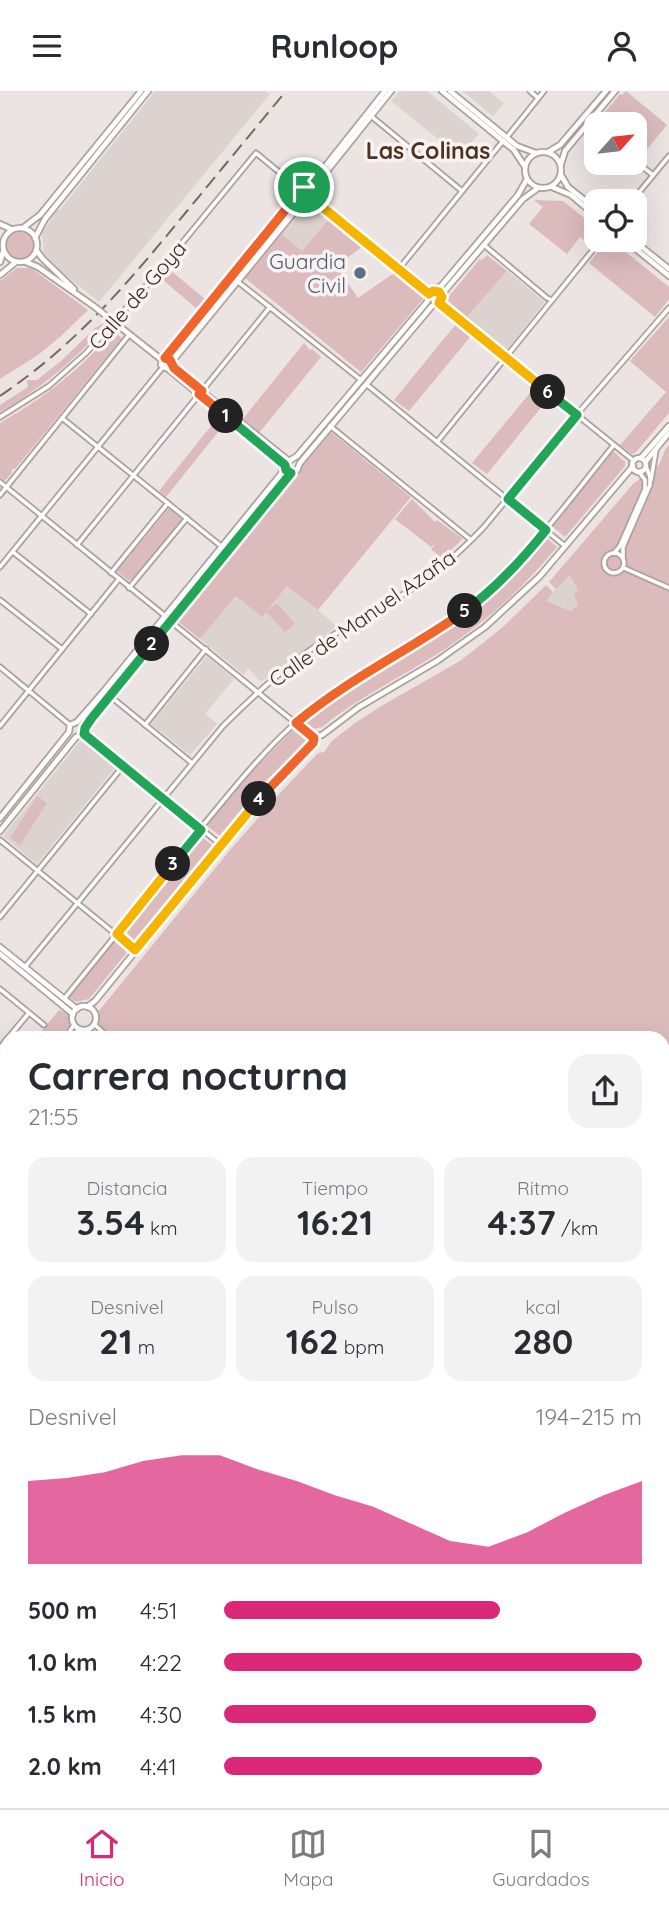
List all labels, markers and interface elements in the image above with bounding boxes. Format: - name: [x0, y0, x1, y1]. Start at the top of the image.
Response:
- text: Runloop: [271, 26, 398, 66]
- icon: menu: [28, 27, 66, 65]
- icon: person: [603, 27, 641, 65]
- north arrow: [584, 112, 648, 175]
- map controls: [584, 112, 647, 252]
- district label: Las Colinas: [366, 136, 490, 165]
- pin: [274, 157, 334, 217]
- icon: arrive: [285, 168, 323, 206]
- button: locate: [584, 189, 647, 252]
- street label: Calle de Goya: [83, 235, 191, 355]
- place label: Guardia Civil: [269, 248, 346, 298]
- marker: Guardia Civil: [352, 265, 368, 281]
- pin: 6: [530, 375, 566, 409]
- text: 6: [542, 379, 553, 403]
- pin: 1: [208, 399, 244, 433]
- text: 1: [222, 403, 229, 427]
- street label: Calle de Manuel Azaña: [264, 544, 460, 692]
- pin: 5: [448, 594, 482, 629]
- text: 5: [459, 598, 470, 622]
- pin: 2: [134, 627, 170, 661]
- text: 2: [146, 631, 157, 655]
- pin: 4: [242, 781, 276, 817]
- text: 4: [253, 786, 264, 810]
- pin: 3: [156, 847, 190, 881]
- text: 3: [167, 851, 178, 875]
- text: Carrera nocturna: [28, 1052, 348, 1100]
- button: share: [568, 1054, 642, 1128]
- text: 21:55: [28, 1102, 79, 1131]
- text: Distancia: [87, 1176, 168, 1200]
- text: Tiempo: [302, 1176, 368, 1200]
- text: Ritmo: [517, 1176, 569, 1200]
- text: 3.54: [77, 1200, 145, 1244]
- text: 16:21: [297, 1200, 373, 1244]
- text: 4:37: [488, 1200, 556, 1244]
- text: km: [145, 1216, 177, 1240]
- text: /km: [556, 1216, 598, 1240]
- text: Desnivel: [90, 1295, 164, 1319]
- text: Pulso: [312, 1295, 358, 1319]
- text: kcal: [525, 1295, 561, 1319]
- text: 21: [99, 1319, 133, 1363]
- text: 162: [286, 1319, 339, 1363]
- text: 280: [513, 1319, 573, 1363]
- text: m: [133, 1335, 155, 1359]
- text: bpm: [339, 1335, 384, 1359]
- text: Desnivel: [28, 1402, 117, 1431]
- text: 194–215 m: [536, 1402, 642, 1431]
- text: 500 m: [28, 1596, 97, 1625]
- text: 4:51: [140, 1596, 177, 1625]
- text: 1.0 km: [28, 1648, 98, 1677]
- text: 4:22: [140, 1648, 182, 1677]
- text: 1.5 km: [28, 1700, 97, 1729]
- text: 4:30: [140, 1700, 182, 1729]
- text: 2.0 km: [28, 1752, 102, 1781]
- text: 4:41: [140, 1752, 177, 1781]
- tab: Inicio: [79, 1825, 125, 1891]
- tab: Mapa: [283, 1825, 334, 1891]
- tab: Guardados: [492, 1825, 590, 1891]

